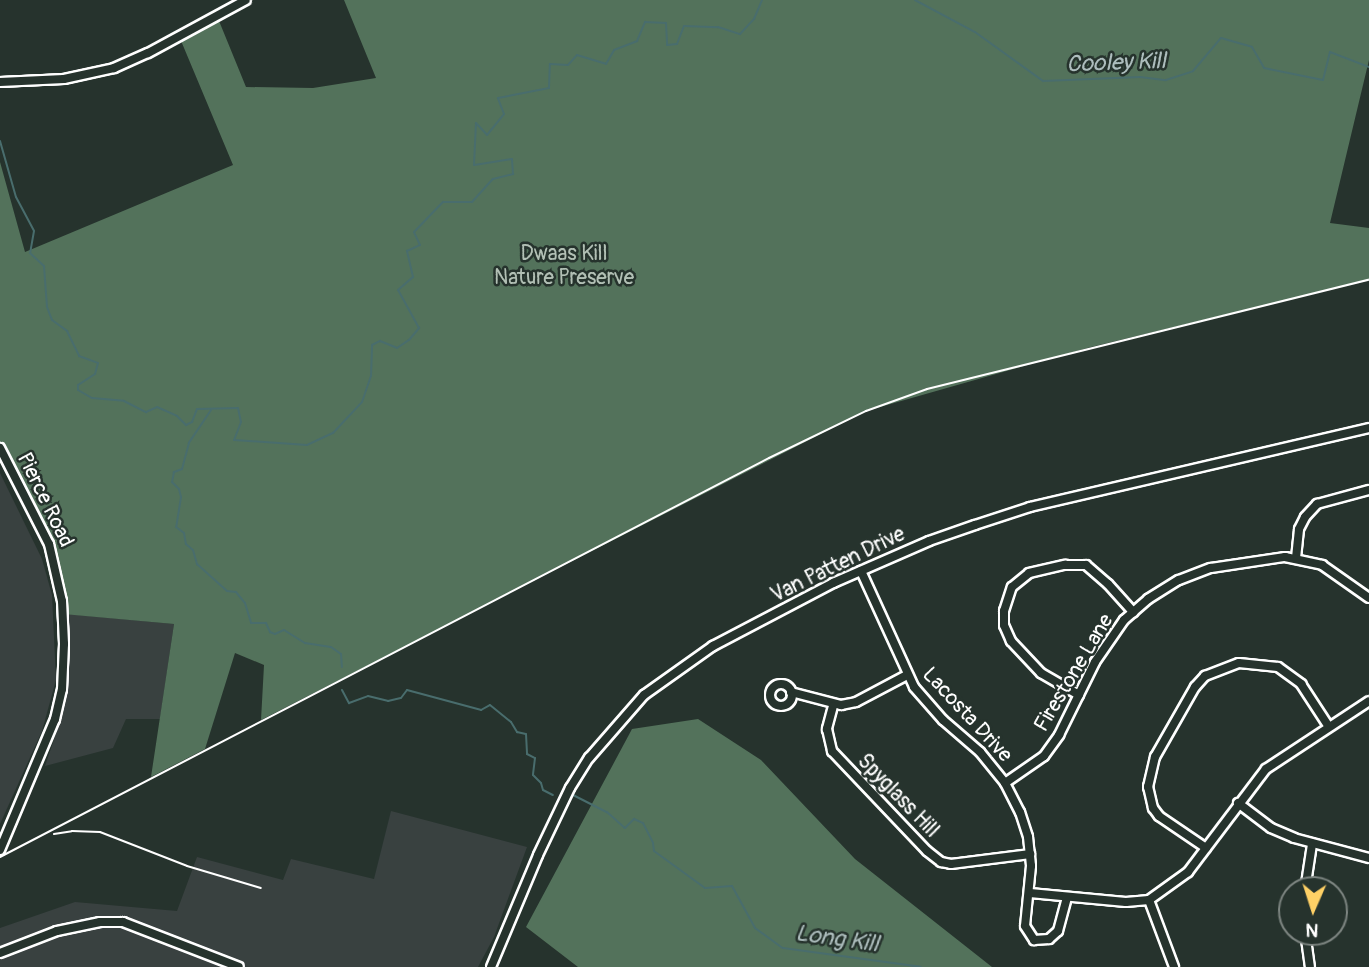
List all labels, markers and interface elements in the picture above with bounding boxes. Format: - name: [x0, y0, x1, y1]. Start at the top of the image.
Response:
- water label: Cooley Kill: [1066, 47, 1166, 79]
- park label: Dwaas Kill Nature Preserve: [494, 241, 634, 291]
- street label: Pierce Road: [11, 449, 79, 551]
- street label: Van Patten Drive: [767, 522, 909, 608]
- street label: Firestone Lane: [1029, 610, 1119, 736]
- street label: Lacosta Drive: [917, 662, 1017, 768]
- street label: Spyglass Hill: [852, 749, 944, 843]
- north arrow: [1278, 876, 1348, 946]
- text: N: [1305, 918, 1319, 942]
- water label: Long Kill: [794, 920, 880, 958]

